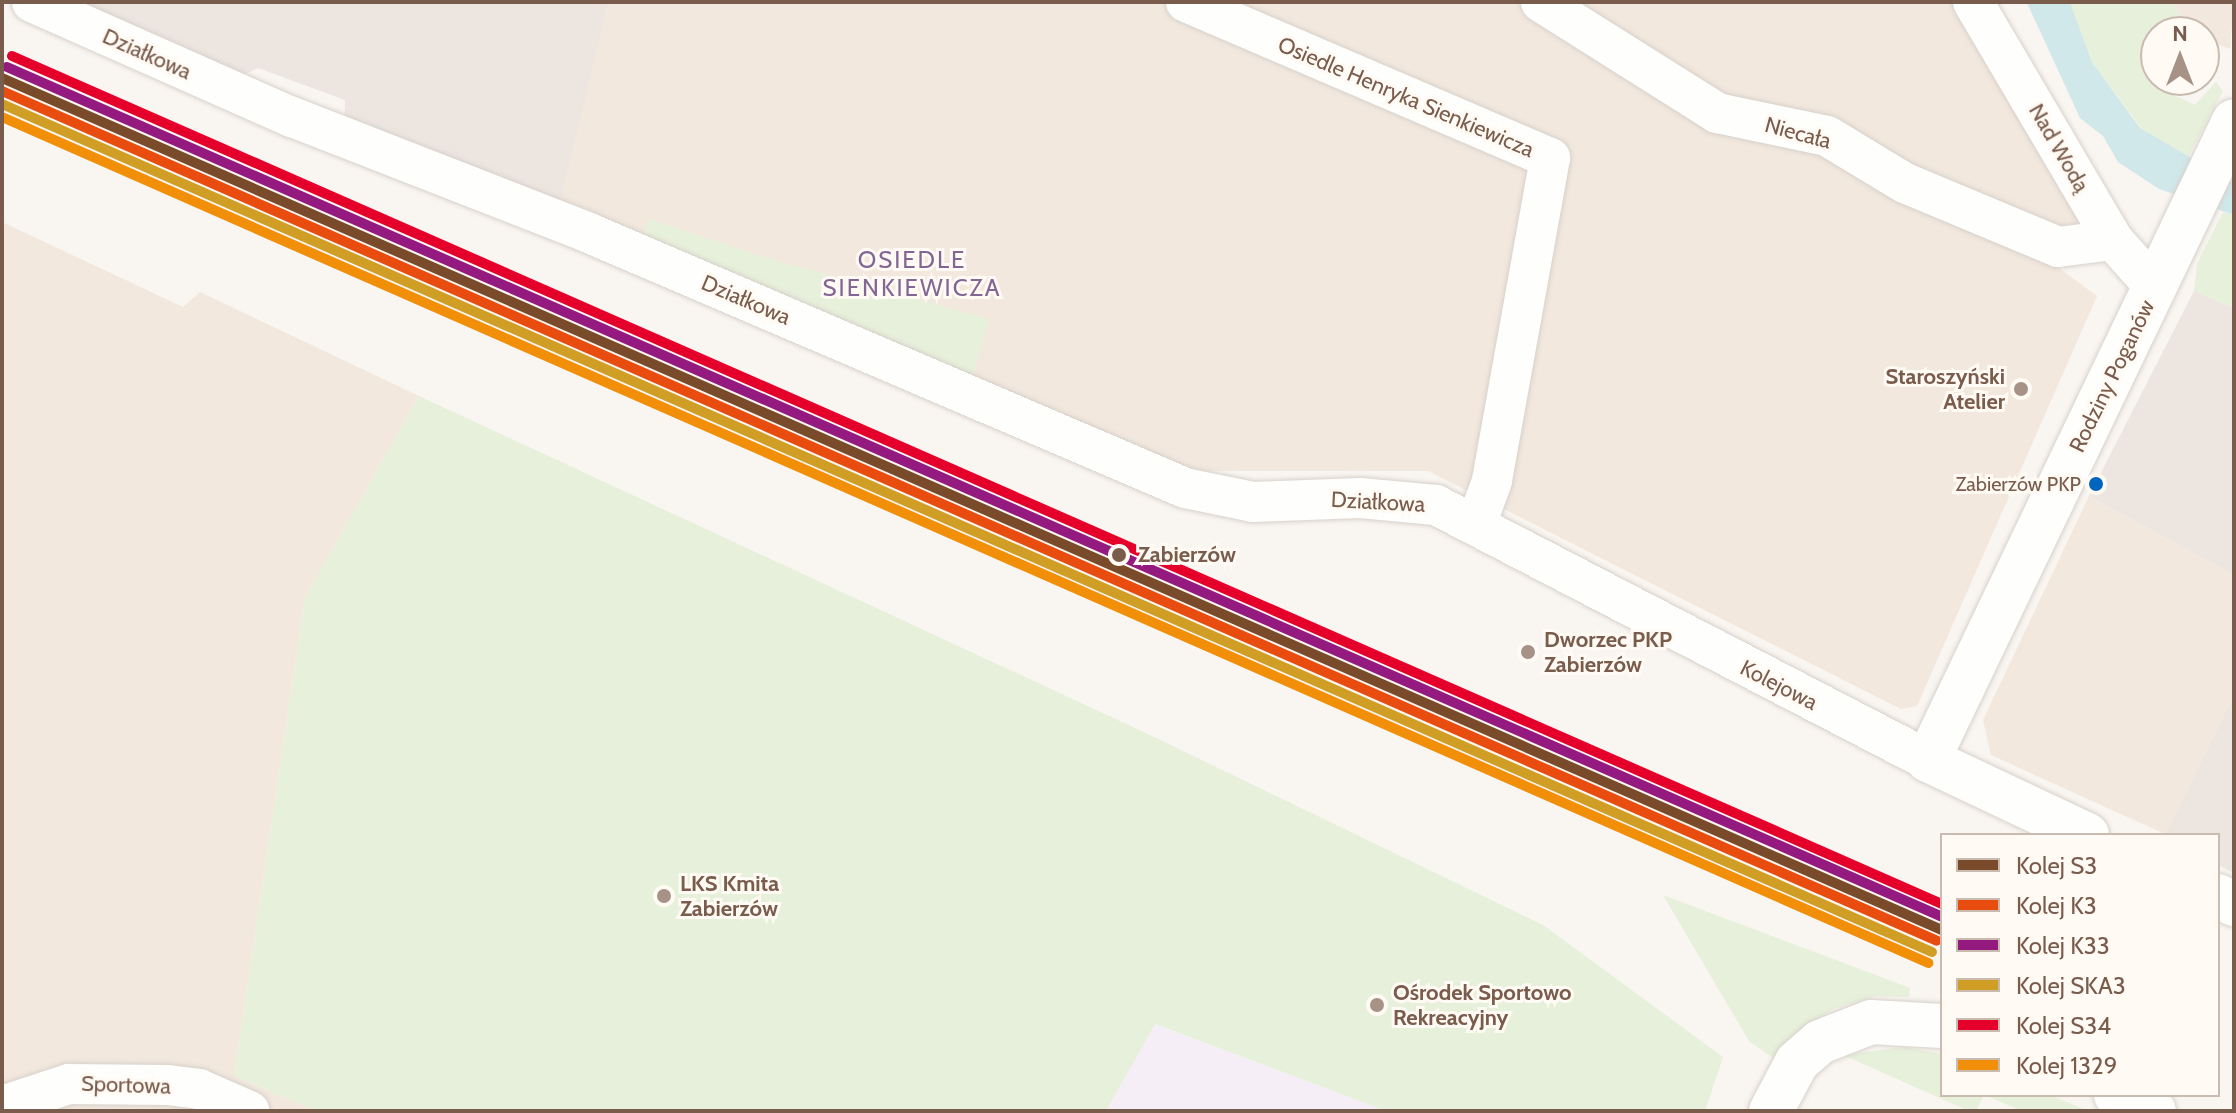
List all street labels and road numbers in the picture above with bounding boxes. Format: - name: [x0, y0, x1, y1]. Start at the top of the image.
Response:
- street label: Działkowa: [99, 23, 195, 85]
- street label: Osiedle Henryka Sienkiewicza: [1274, 31, 1538, 163]
- street label: Nad Wodą: [2023, 99, 2095, 197]
- street label: Niecała: [1762, 112, 1834, 154]
- street label: Działkowa: [697, 269, 795, 331]
- street label: Rodziny Poganów: [2064, 295, 2160, 457]
- street label: Działkowa: [1330, 486, 1426, 518]
- street label: Kolejowa: [1736, 654, 1822, 716]
- street label: Sportowa: [81, 1070, 171, 1100]

